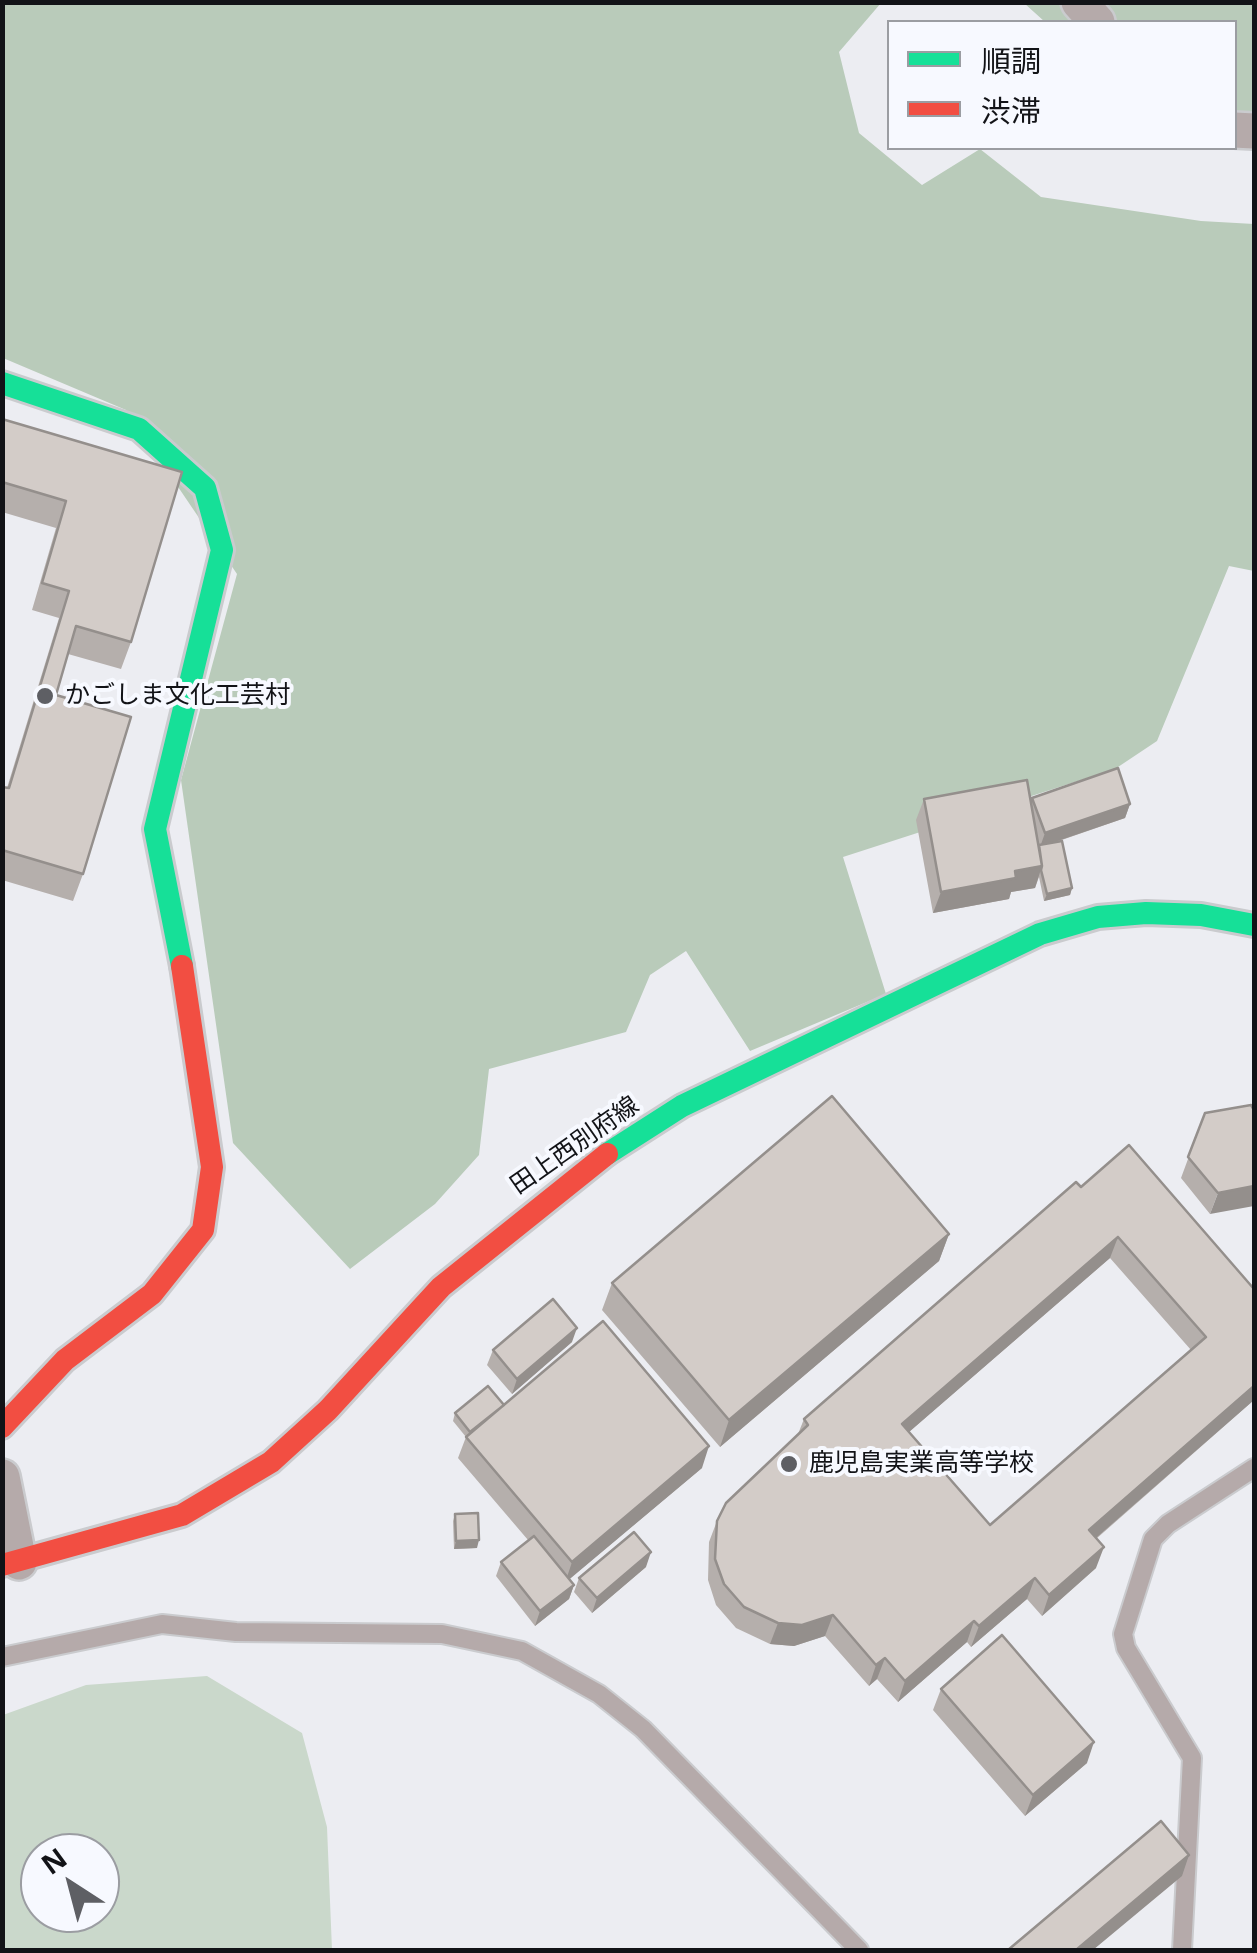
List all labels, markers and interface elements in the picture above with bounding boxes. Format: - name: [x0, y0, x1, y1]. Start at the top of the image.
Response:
- legend: [887, 20, 1237, 150]
- text: 順調: [981, 40, 1041, 81]
- text: 渋滞: [981, 90, 1041, 131]
- place label: かごしま文化工芸村: [65, 681, 290, 711]
- marker: かごしま文化工芸村: [34, 685, 56, 707]
- street label: 田上西別府線: [505, 1091, 645, 1201]
- place label: 鹿児島実業高等学校: [809, 1449, 1034, 1479]
- marker: 鹿児島実業高等学校: [778, 1453, 800, 1475]
- north arrow: [20, 1833, 120, 1933]
- text: N: [33, 1838, 74, 1882]

